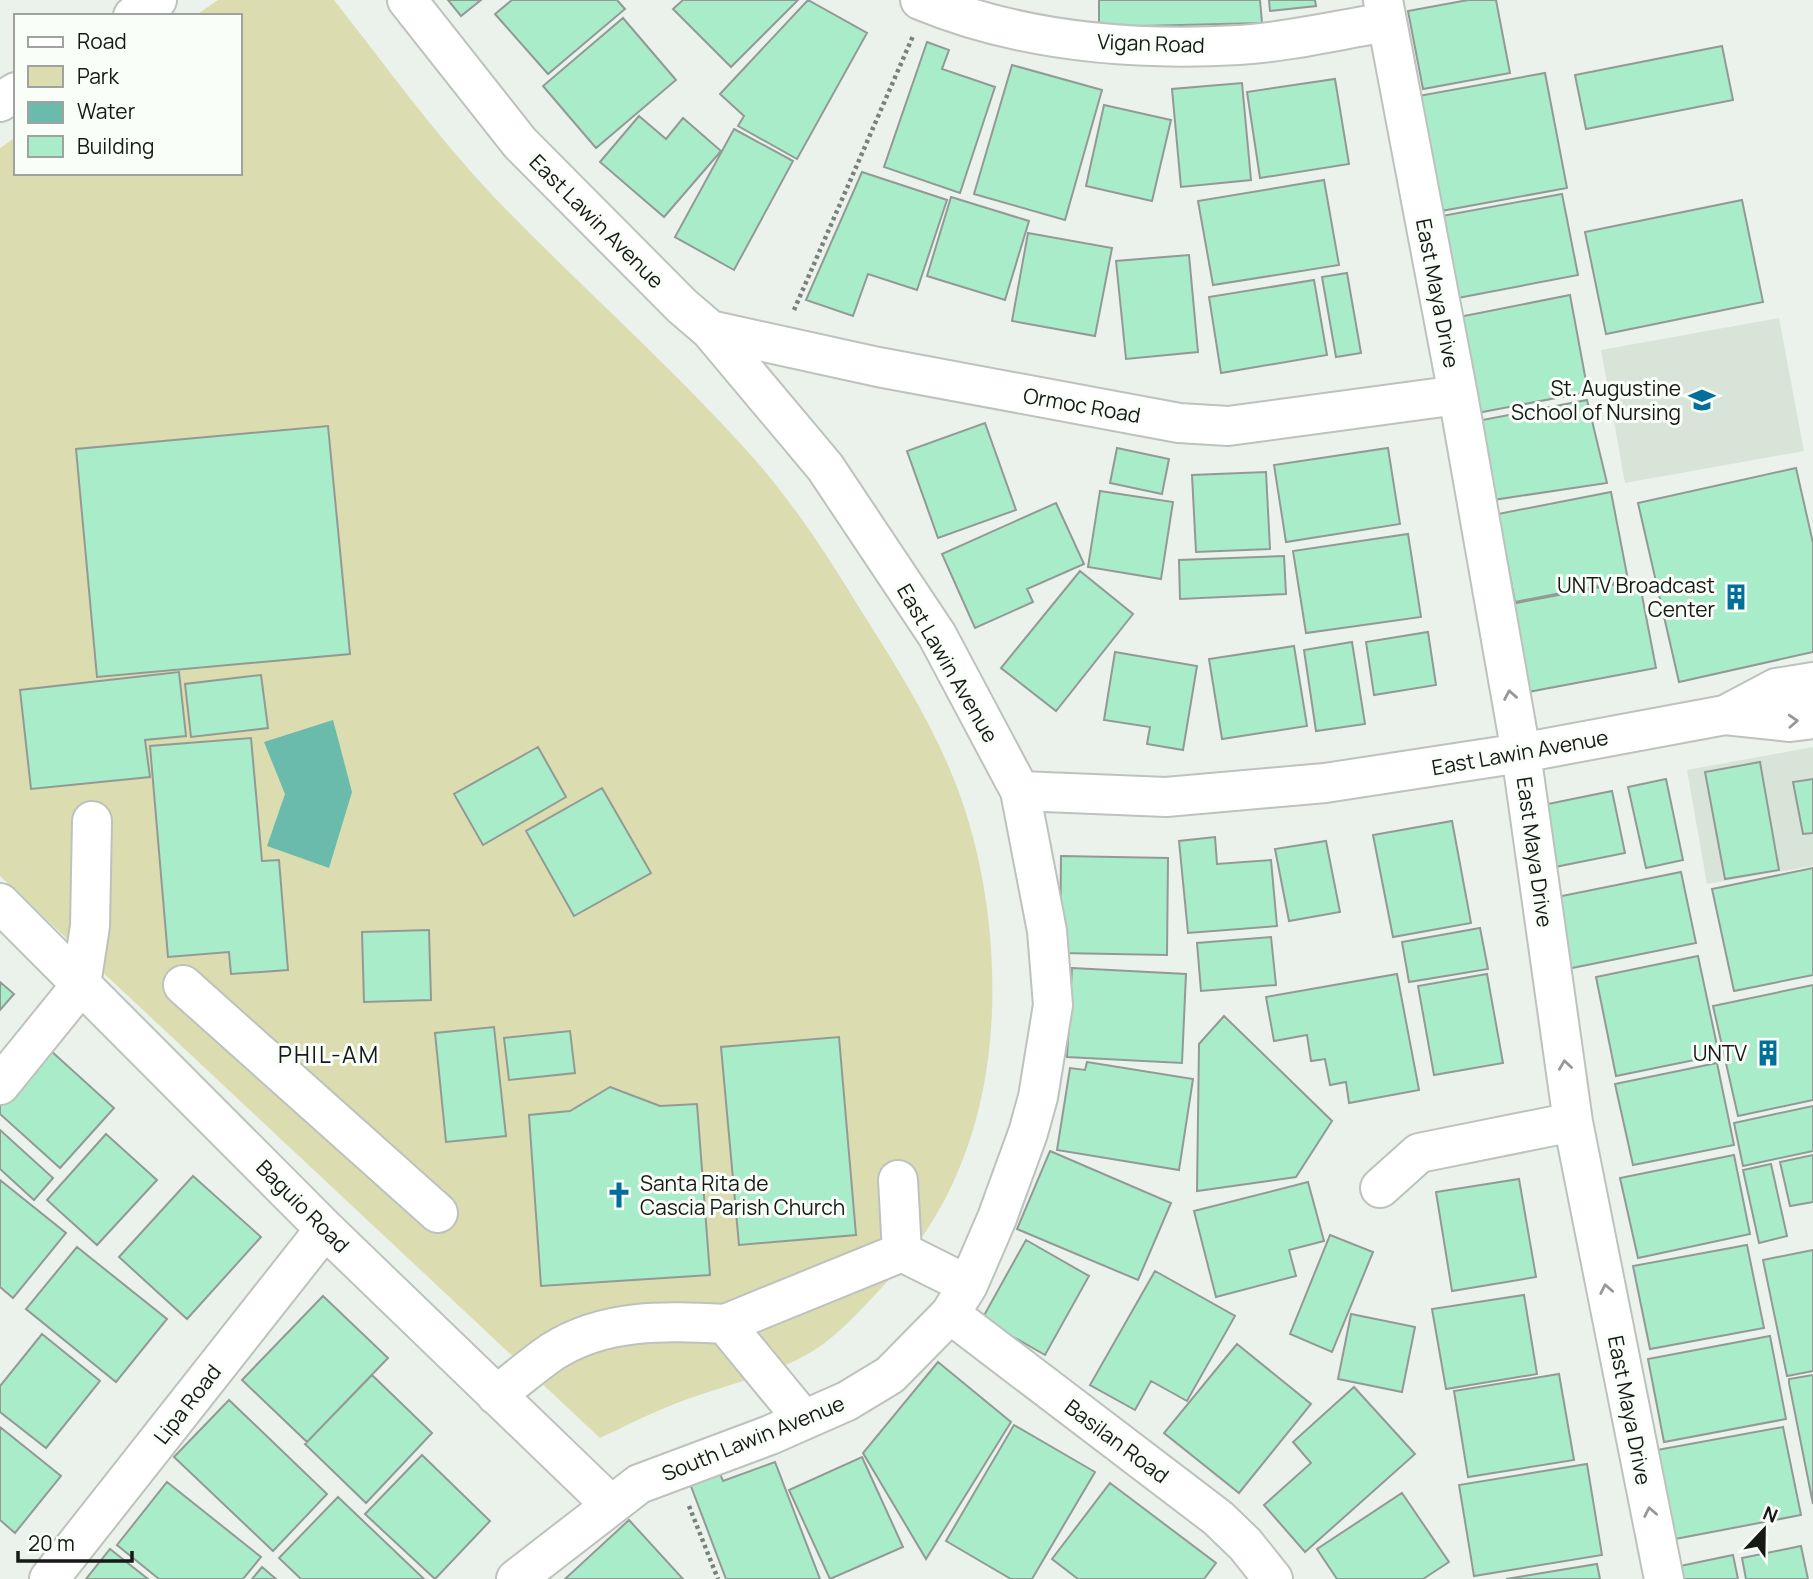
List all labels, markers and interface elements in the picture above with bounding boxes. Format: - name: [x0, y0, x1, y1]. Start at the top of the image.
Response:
- legend: [14, 14, 242, 175]
- text: Road: [77, 27, 127, 55]
- street label: Vigan Road: [1097, 27, 1205, 59]
- text: Park: [77, 62, 119, 90]
- text: Water: [77, 97, 136, 125]
- text: Building: [77, 132, 154, 160]
- street label: East Lawin Avenue: [524, 148, 670, 294]
- street label: East Maya Drive: [1410, 216, 1466, 370]
- place label: St. Augustine School of Nursing: [1511, 374, 1681, 426]
- street label: Ormoc Road: [1021, 381, 1143, 429]
- school or university icon: St. Augustine School of Nursing: [1687, 385, 1717, 415]
- place label: UNTV Broadcast Center: [1557, 571, 1715, 623]
- street label: East Lawin Avenue: [891, 579, 1005, 747]
- building icon: UNTV Broadcast Center: [1721, 582, 1751, 612]
- one-way arrow: [1504, 689, 1519, 701]
- one-way arrow: [1788, 713, 1799, 728]
- street label: East Lawin Avenue: [1430, 723, 1610, 781]
- street label: East Maya Drive: [1511, 775, 1559, 929]
- district label: PHIL-AM: [278, 1038, 380, 1070]
- building icon: UNTV: [1753, 1038, 1783, 1068]
- place label: UNTV: [1693, 1039, 1747, 1067]
- one-way arrow: [1557, 1059, 1572, 1071]
- street label: Baguio Road: [250, 1153, 356, 1259]
- place label: Santa Rita de Cascia Parish Church: [640, 1169, 845, 1221]
- church icon: Santa Rita de Cascia Parish Church: [604, 1180, 634, 1210]
- one-way arrow: [1599, 1283, 1614, 1295]
- street label: East Maya Drive: [1602, 1333, 1658, 1487]
- street label: Lipa Road: [147, 1358, 227, 1450]
- street label: South Lawin Avenue: [658, 1389, 848, 1487]
- street label: Basilan Road: [1059, 1393, 1175, 1489]
- north arrow: [1729, 1495, 1799, 1565]
- text: N: [1759, 1500, 1782, 1529]
- one-way arrow: [1644, 1506, 1659, 1518]
- scale bar: [18, 1520, 131, 1564]
- text: 20 m: [28, 1529, 75, 1557]

